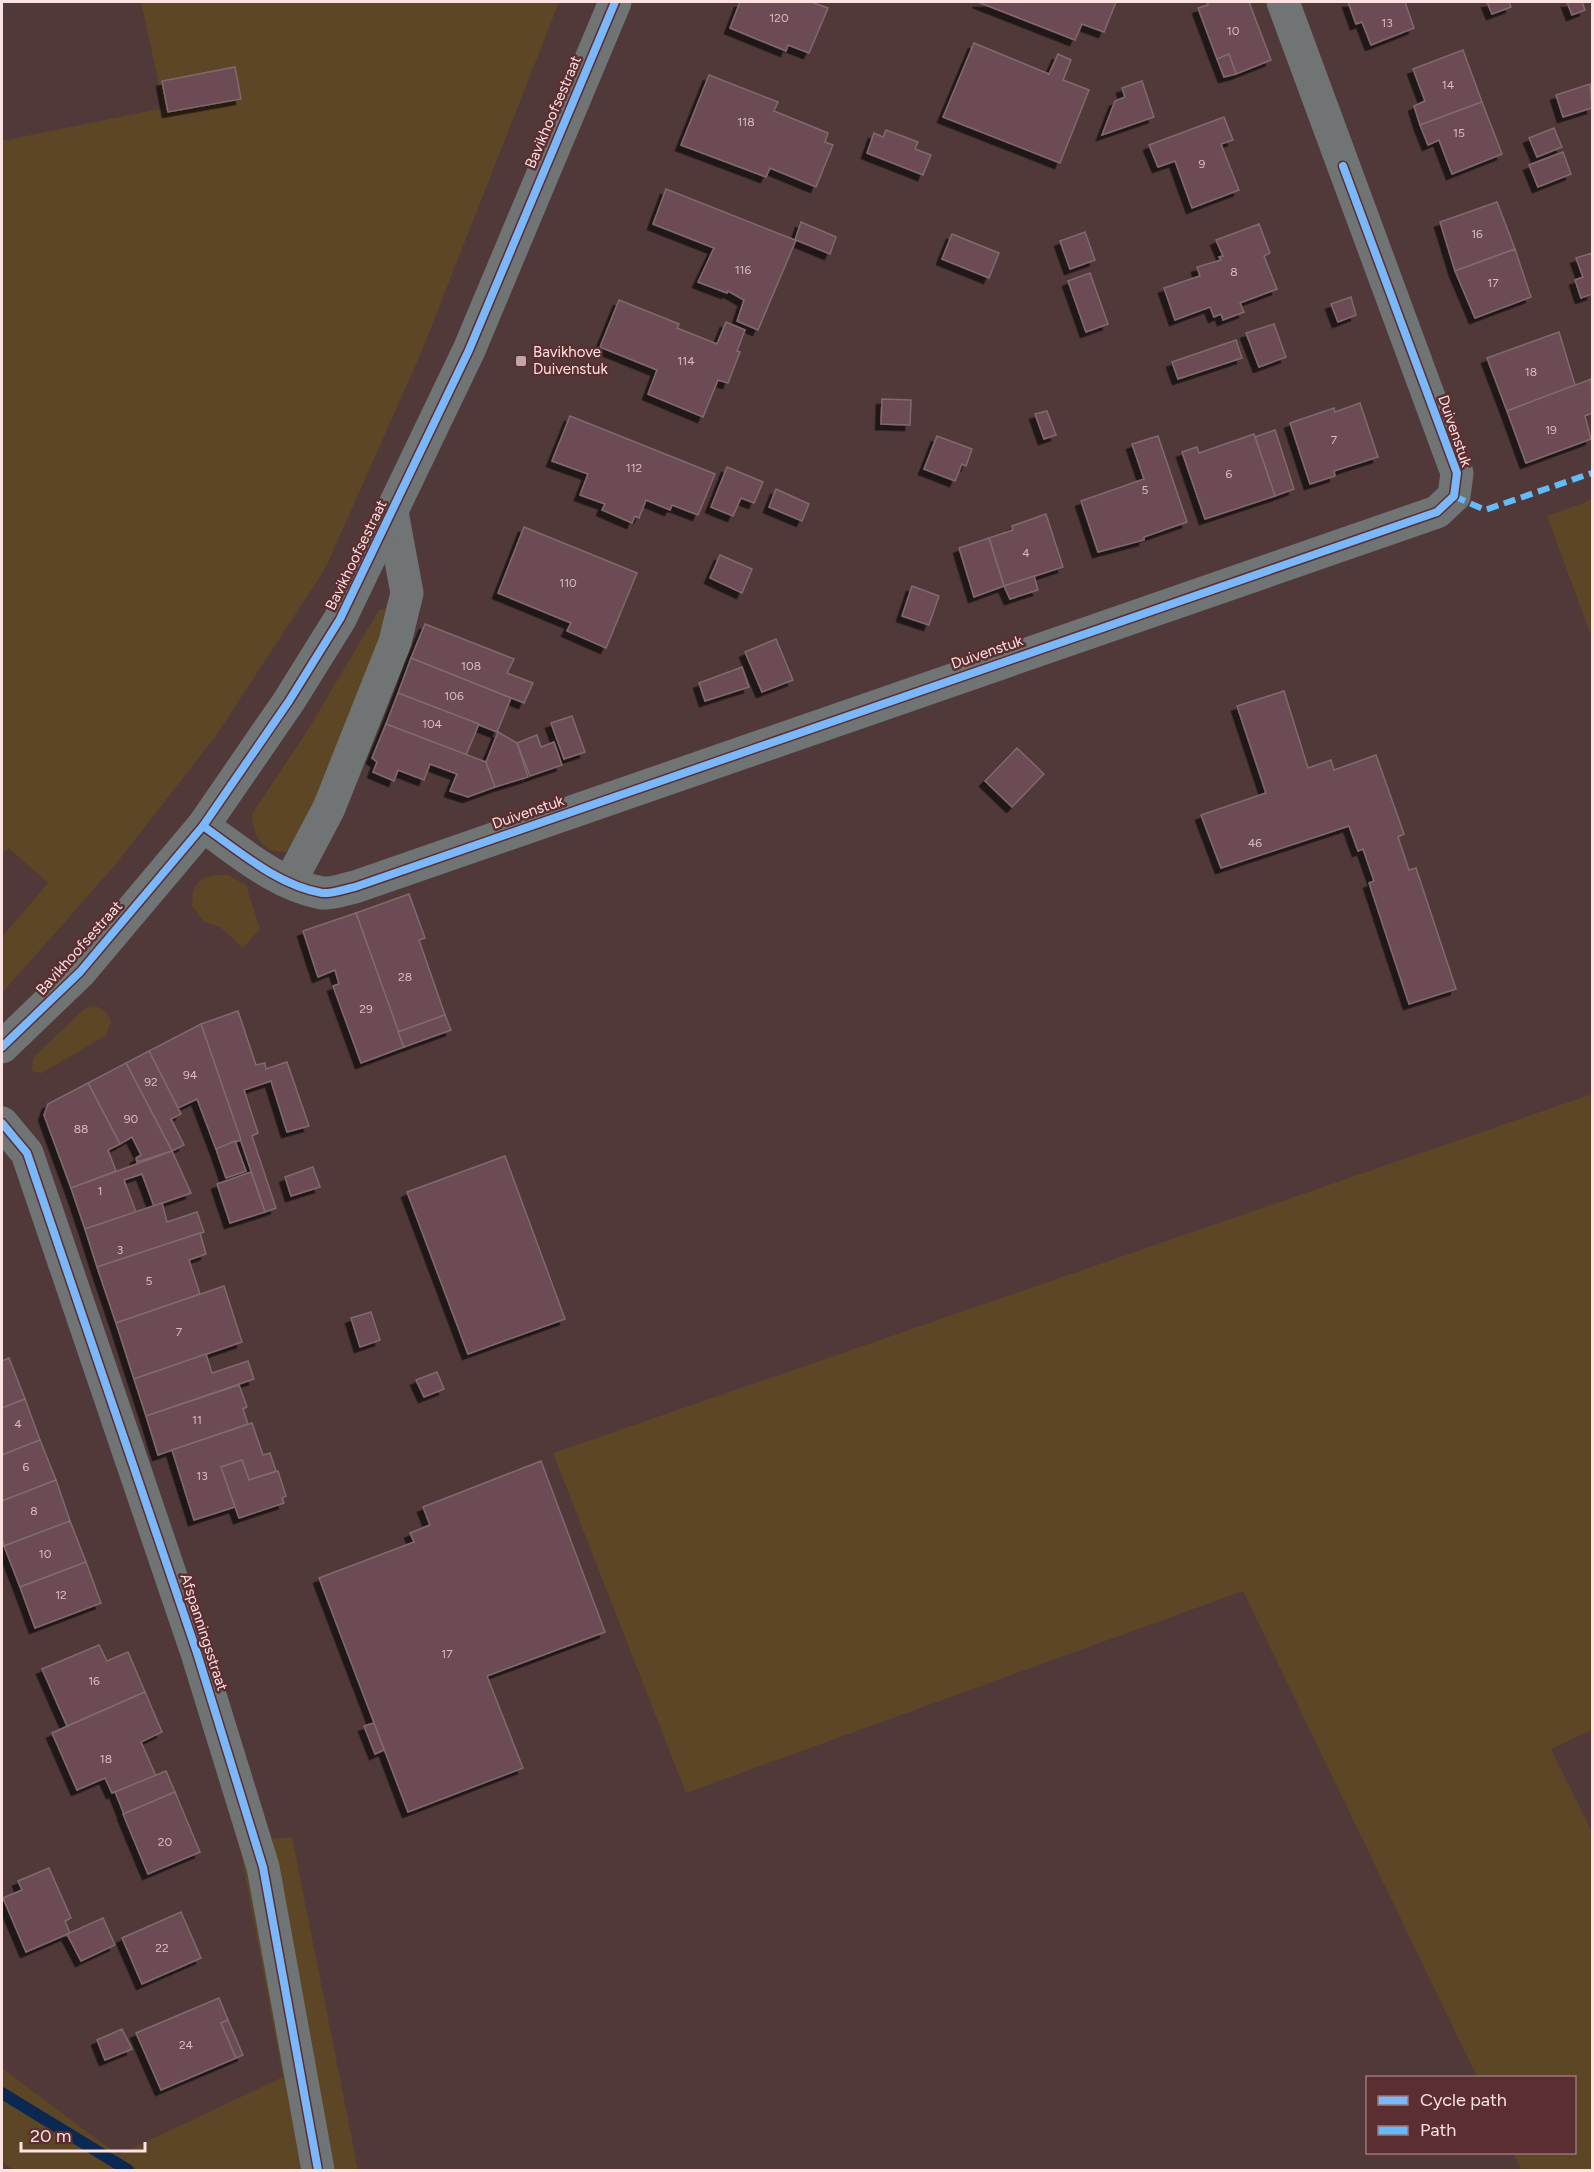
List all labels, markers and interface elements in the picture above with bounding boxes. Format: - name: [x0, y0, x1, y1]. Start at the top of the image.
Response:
- house number: 120: [769, 11, 789, 25]
- house number: 13: [1381, 16, 1393, 30]
- house number: 10: [1227, 24, 1240, 38]
- street label: Bavikhoofsestraat: [521, 53, 585, 171]
- house number: 14: [1442, 78, 1455, 92]
- house number: 118: [737, 115, 755, 129]
- house number: 15: [1453, 126, 1465, 140]
- house number: 9: [1199, 157, 1206, 171]
- house number: 16: [1471, 227, 1483, 241]
- house number: 116: [735, 263, 752, 277]
- house number: 8: [1230, 265, 1238, 279]
- house number: 17: [1487, 276, 1499, 290]
- place label: Bavikhove Duivenstuk: [533, 343, 608, 378]
- marker: Bavikhove Duivenstuk: [514, 354, 528, 368]
- house number: 114: [677, 354, 695, 368]
- house number: 18: [1525, 365, 1537, 379]
- street label: Duivenstuk: [1434, 393, 1476, 470]
- house number: 19: [1545, 423, 1557, 437]
- house number: 7: [1331, 433, 1338, 447]
- house number: 112: [626, 461, 642, 475]
- house number: 6: [1226, 467, 1233, 481]
- house number: 5: [1142, 483, 1149, 497]
- street label: Bavikhoofsestraat: [322, 497, 391, 613]
- house number: 4: [1022, 546, 1030, 560]
- house number: 110: [559, 576, 577, 590]
- street label: Duivenstuk: [949, 631, 1026, 673]
- house number: 108: [461, 659, 481, 673]
- house number: 106: [444, 689, 464, 703]
- house number: 104: [422, 717, 443, 731]
- street label: Duivenstuk: [490, 791, 567, 833]
- house number: 46: [1248, 836, 1262, 850]
- street label: Bavikhoofsestraat: [32, 897, 126, 999]
- house number: 28: [398, 970, 412, 984]
- house number: 29: [359, 1002, 373, 1016]
- house number: 94: [183, 1068, 198, 1082]
- house number: 92: [144, 1075, 158, 1089]
- house number: 90: [124, 1112, 139, 1126]
- house number: 88: [74, 1122, 88, 1136]
- house number: 1: [98, 1184, 102, 1198]
- house number: 3: [117, 1243, 123, 1257]
- house number: 5: [146, 1274, 153, 1288]
- house number: 7: [176, 1325, 183, 1339]
- house number: 11: [192, 1413, 202, 1427]
- house number: 4: [14, 1417, 22, 1431]
- house number: 6: [23, 1460, 30, 1474]
- house number: 13: [196, 1469, 208, 1483]
- house number: 8: [30, 1504, 38, 1518]
- house number: 10: [39, 1547, 52, 1561]
- street label: Afspanningsstraat: [177, 1571, 232, 1693]
- house number: 12: [55, 1588, 67, 1602]
- house number: 17: [441, 1647, 453, 1661]
- house number: 16: [88, 1674, 100, 1688]
- house number: 18: [100, 1752, 112, 1766]
- house number: 20: [158, 1835, 173, 1849]
- house number: 22: [155, 1941, 169, 1955]
- house number: 24: [179, 2038, 194, 2052]
- legend: [1366, 2076, 1576, 2154]
- text: Cycle path: [1420, 2089, 1507, 2111]
- scale bar: [21, 2115, 146, 2153]
- text: Path: [1420, 2119, 1456, 2141]
- text: 20 m: [30, 2125, 71, 2147]

